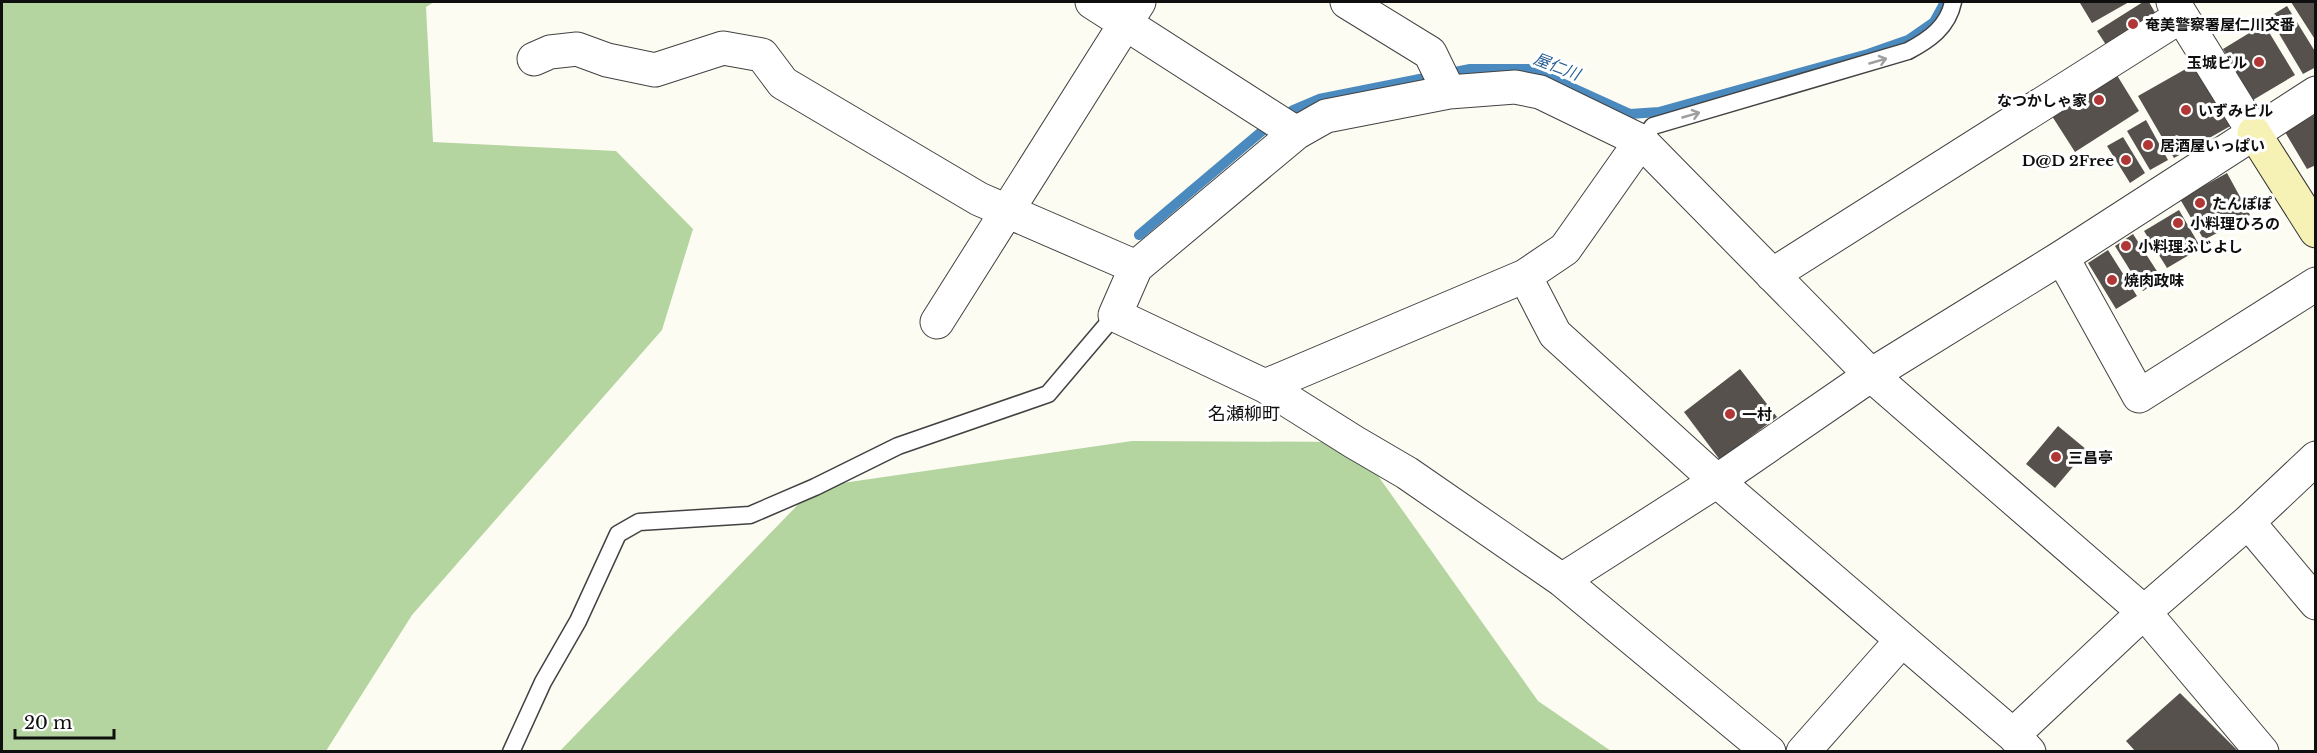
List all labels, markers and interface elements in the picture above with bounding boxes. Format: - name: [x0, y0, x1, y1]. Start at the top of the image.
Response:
- place label: 奄美警察署屋仁川交番: [2145, 15, 2295, 34]
- marker: 奄美警察署屋仁川交番: [2126, 17, 2140, 31]
- water label: 屋仁川: [1531, 48, 1585, 85]
- place label: 玉城ビル: [2187, 53, 2247, 72]
- one-way arrow: [1868, 55, 1887, 67]
- marker: 玉城ビル: [2252, 55, 2266, 69]
- place label: なつかしゃ家: [1997, 91, 2087, 110]
- marker: なつかしゃ家: [2092, 93, 2106, 107]
- place label: いずみビル: [2198, 101, 2273, 120]
- marker: いずみビル: [2179, 103, 2193, 117]
- one-way arrow: [1681, 109, 1700, 120]
- place label: 居酒屋いっぱい: [2160, 136, 2265, 155]
- marker: 居酒屋いっぱい: [2141, 138, 2155, 152]
- place label: D@D 2Free: [2022, 151, 2114, 170]
- marker: D@D 2Free: [2119, 153, 2133, 167]
- place label: たんぽぽ: [2212, 194, 2272, 213]
- marker: たんぽぽ: [2193, 196, 2207, 210]
- place label: 小料理ひろの: [2190, 214, 2280, 233]
- marker: 小料理ひろの: [2171, 216, 2185, 230]
- place label: 小料理ふじよし: [2138, 237, 2243, 256]
- marker: 小料理ふじよし: [2119, 239, 2133, 253]
- place label: 焼肉政味: [2124, 271, 2184, 290]
- marker: 焼肉政味: [2105, 273, 2119, 287]
- district label: 名瀬柳町: [1208, 403, 1280, 425]
- place label: 一村: [1742, 405, 1772, 424]
- marker: 一村: [1723, 407, 1737, 421]
- place label: 三昌亭: [2068, 448, 2113, 467]
- marker: 三昌亭: [2049, 450, 2063, 464]
- scale bar: [15, 702, 114, 740]
- text: 20 m: [24, 712, 72, 734]

